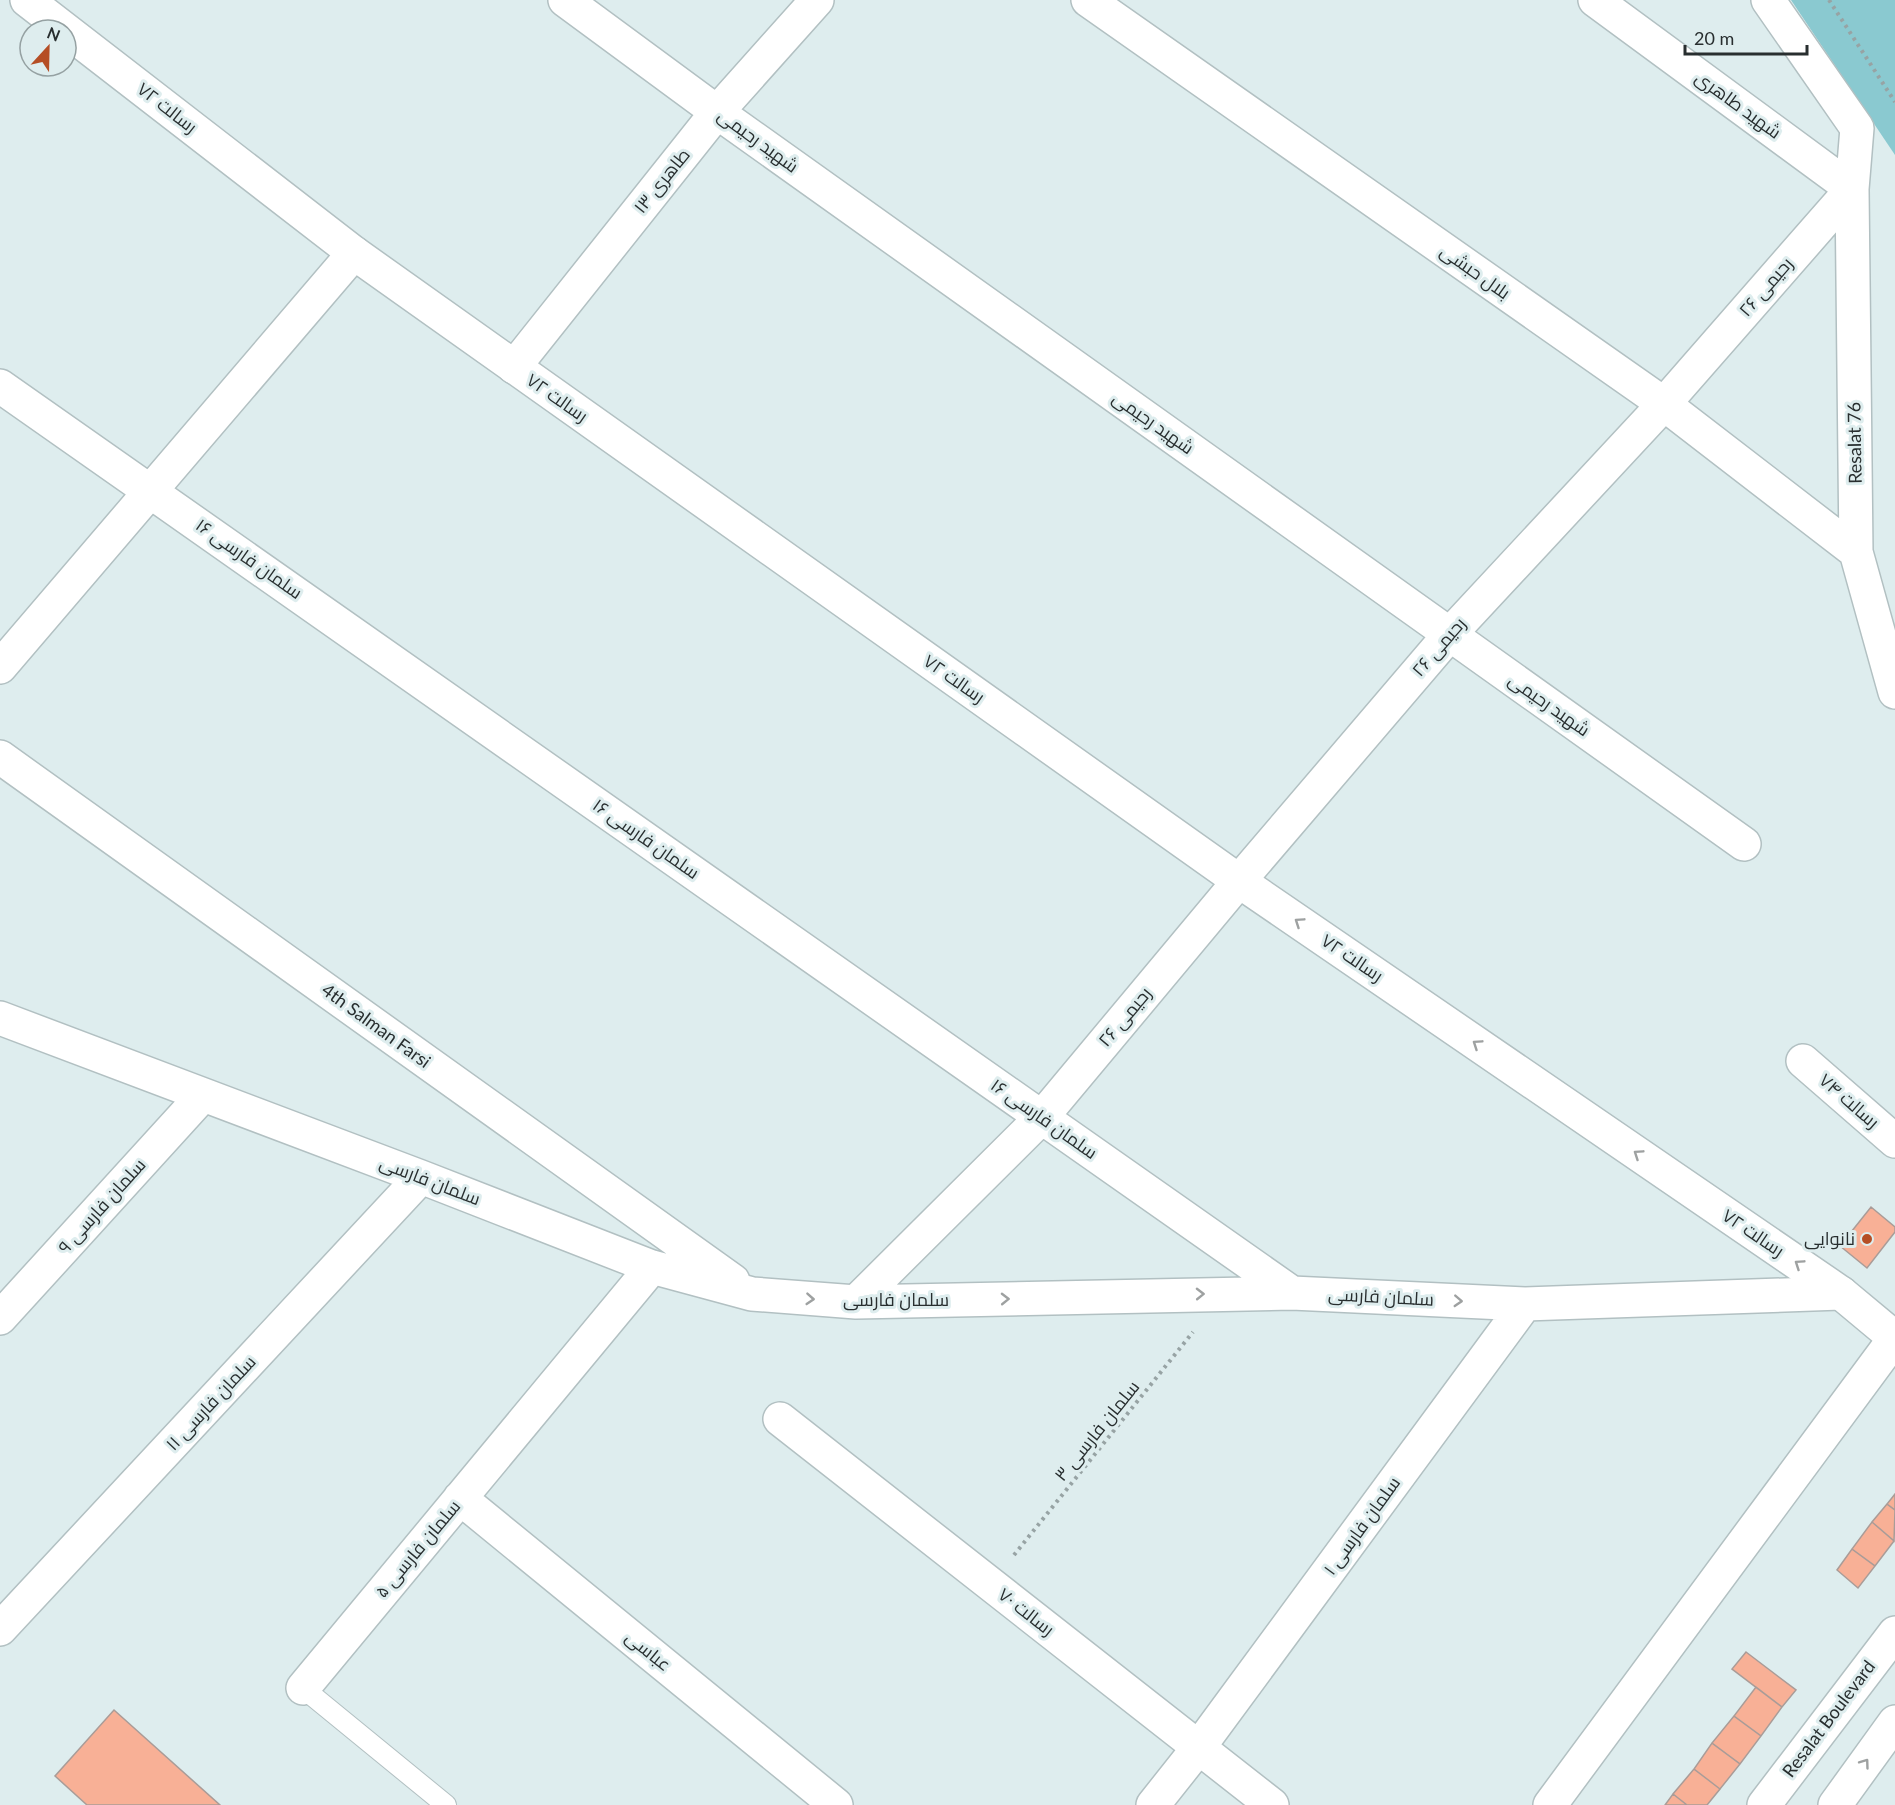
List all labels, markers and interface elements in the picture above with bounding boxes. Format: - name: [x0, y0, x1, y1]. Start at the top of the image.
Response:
- north arrow: [18, 18, 78, 78]
- scale bar: [1685, 18, 1806, 56]
- text: N: [45, 23, 63, 45]
- text: 20 m: [1694, 27, 1734, 49]
- street label: شهید طاهری: [1691, 66, 1786, 144]
- street label: رسالت ۷۲: [133, 77, 202, 138]
- street label: شهید رحیمی: [713, 104, 803, 178]
- street label: طاهری ۱۳: [628, 144, 695, 218]
- street label: بلال حبشی: [1436, 239, 1515, 304]
- street label: رحیمی ۲۶: [1734, 252, 1798, 321]
- street label: رسالت ۷۲: [522, 368, 593, 427]
- street label: شهید رحیمی: [1108, 386, 1199, 459]
- street label: Resalat 76: [1842, 402, 1866, 484]
- street label: سلمان فارسی ۱۶: [191, 513, 307, 604]
- street label: رحیمی ۲۶: [1407, 612, 1471, 681]
- street label: رسالت ۷۲: [919, 649, 990, 708]
- street label: شهید رحیمی: [1504, 668, 1595, 741]
- street label: سلمان فارسی ۱۶: [588, 793, 704, 884]
- one-way arrow: [1294, 918, 1305, 929]
- street label: رسالت ۷۲: [1317, 929, 1388, 987]
- street label: 4th Salman Farsi: [318, 978, 435, 1072]
- street label: رحیمی ۲۶: [1093, 982, 1156, 1051]
- one-way arrow: [1473, 1040, 1484, 1051]
- street label: رسالت ۷۴: [1814, 1068, 1884, 1133]
- street label: سلمان فارسی ۱۶: [986, 1073, 1102, 1164]
- one-way arrow: [1633, 1150, 1644, 1161]
- street label: سلمان فارسی: [376, 1151, 484, 1210]
- street label: سلمان فارسی ۹: [53, 1153, 150, 1258]
- street label: رسالت ۷۲: [1718, 1204, 1789, 1262]
- place label: نانوایی: [1804, 1227, 1855, 1250]
- marker: نانوایی: [1860, 1232, 1874, 1246]
- one-way arrow: [1794, 1260, 1805, 1271]
- street label: سلمان فارسی: [1327, 1282, 1435, 1311]
- street label: سلمان فارسی: [843, 1288, 949, 1311]
- one-way arrow: [1196, 1288, 1205, 1301]
- one-way arrow: [806, 1292, 815, 1305]
- one-way arrow: [1001, 1292, 1010, 1305]
- one-way arrow: [1453, 1294, 1462, 1307]
- street label: سلمان فارسی ۱۱: [161, 1350, 261, 1455]
- street label: سلمان فارسی ۳: [1049, 1376, 1144, 1486]
- street label: سلمان فارسی ۱: [1318, 1472, 1405, 1580]
- street label: سلمان فارسی ۵: [370, 1495, 465, 1602]
- street label: رسالت ۷۰: [994, 1583, 1059, 1641]
- street label: عباسی: [621, 1625, 676, 1676]
- street label: Resalat Boulevard: [1777, 1656, 1879, 1781]
- one-way arrow: [1858, 1759, 1869, 1770]

